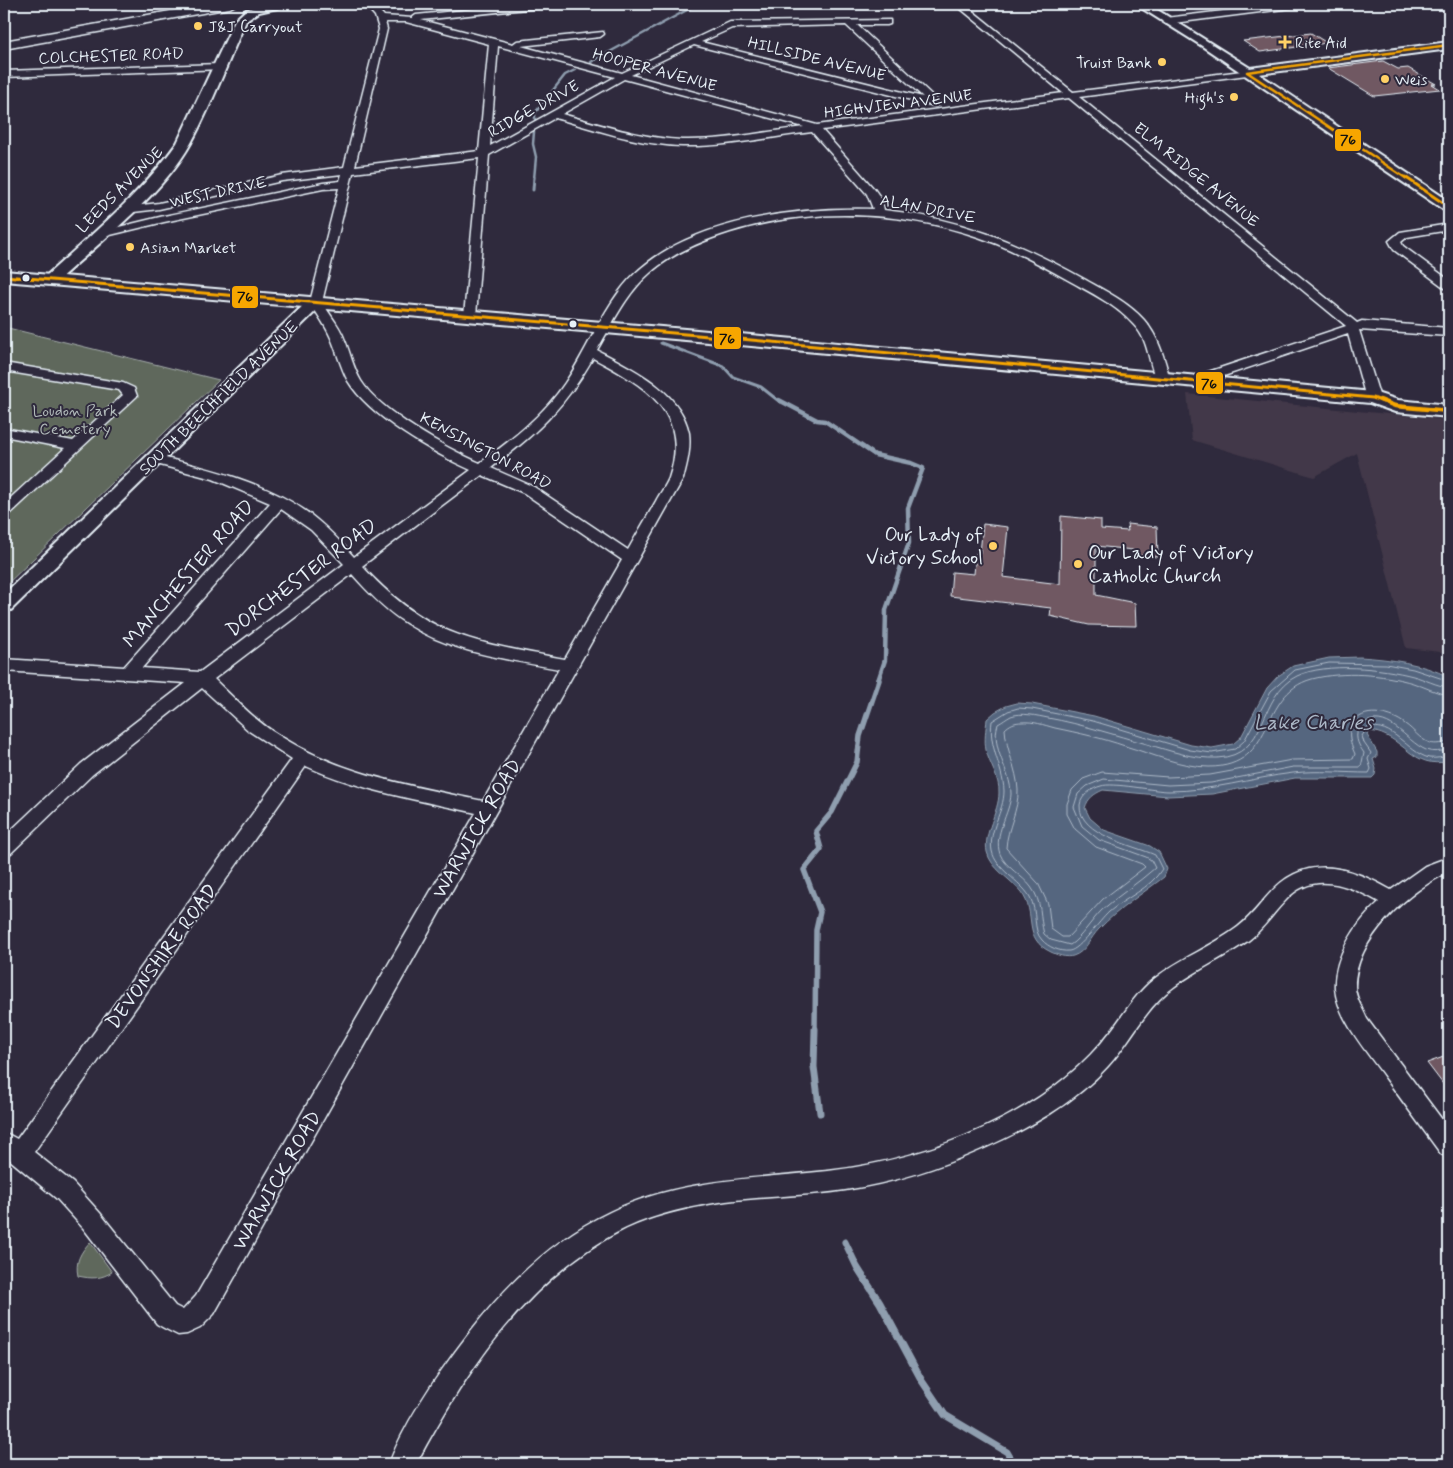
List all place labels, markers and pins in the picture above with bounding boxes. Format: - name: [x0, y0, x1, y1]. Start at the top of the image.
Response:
- place label: J&J Carryout: [208, 17, 303, 38]
- marker: J&J Carryout: [192, 20, 204, 32]
- place label: Rite Aid: [1295, 33, 1347, 54]
- marker: Rite Aid: [1279, 36, 1291, 48]
- place label: Truist Bank: [1076, 53, 1152, 74]
- marker: Truist Bank: [1156, 56, 1168, 68]
- place label: Weis: [1395, 70, 1428, 91]
- marker: Weis: [1379, 73, 1391, 85]
- place label: High's: [1185, 88, 1224, 110]
- marker: High's: [1228, 91, 1240, 103]
- place label: Asian Market: [140, 238, 237, 259]
- marker: Asian Market: [124, 241, 136, 253]
- unlabelled marker: [21, 273, 31, 283]
- unlabelled marker: [568, 319, 578, 329]
- place label: Our Lady of Victory School: [866, 522, 983, 572]
- marker: Our Lady of Victory School: [987, 540, 999, 552]
- place label: Our Lady of Victory Catholic Church: [1088, 540, 1254, 590]
- marker: Our Lady of Victory Catholic Church: [1072, 558, 1084, 570]

